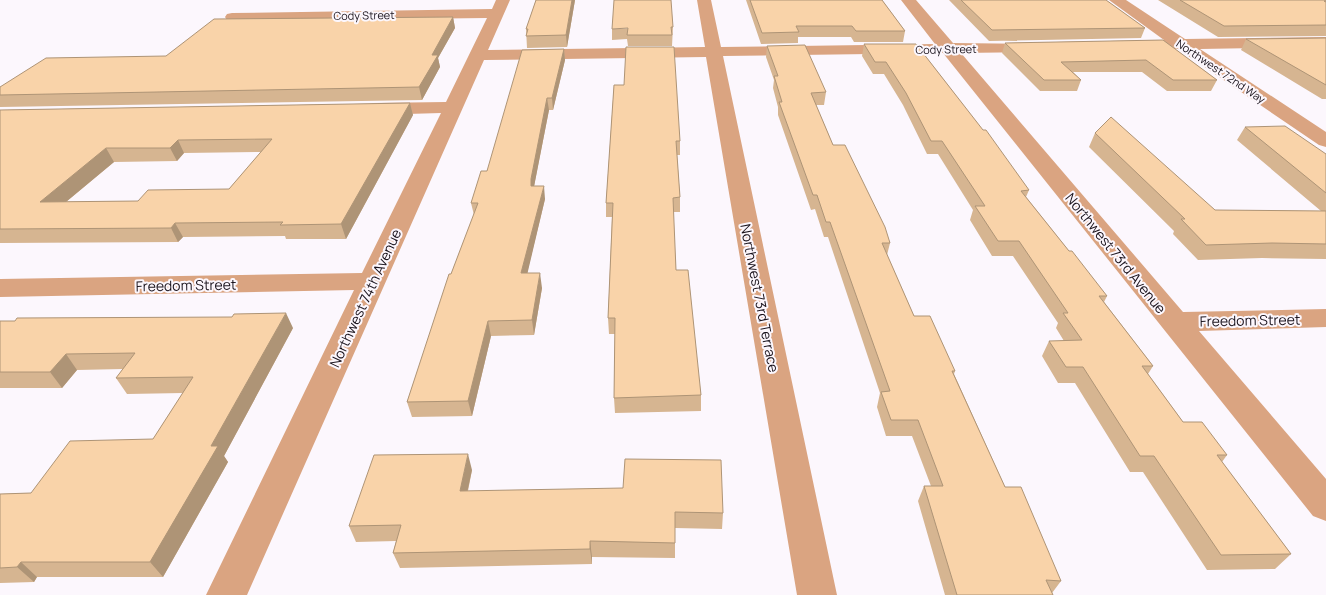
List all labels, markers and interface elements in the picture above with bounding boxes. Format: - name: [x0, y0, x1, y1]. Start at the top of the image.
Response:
- street label: Cody Street: [333, 7, 395, 23]
- street label: Northwest 72nd Way: [1174, 36, 1269, 107]
- street label: Cody Street: [915, 41, 977, 57]
- street label: Northwest 73rd Avenue: [1061, 189, 1171, 317]
- street label: Northwest 73rd Terrace: [736, 222, 784, 374]
- street label: Northwest 74th Avenue: [325, 226, 405, 370]
- street label: Freedom Street: [135, 275, 237, 295]
- street label: Freedom Street: [1199, 310, 1301, 330]

